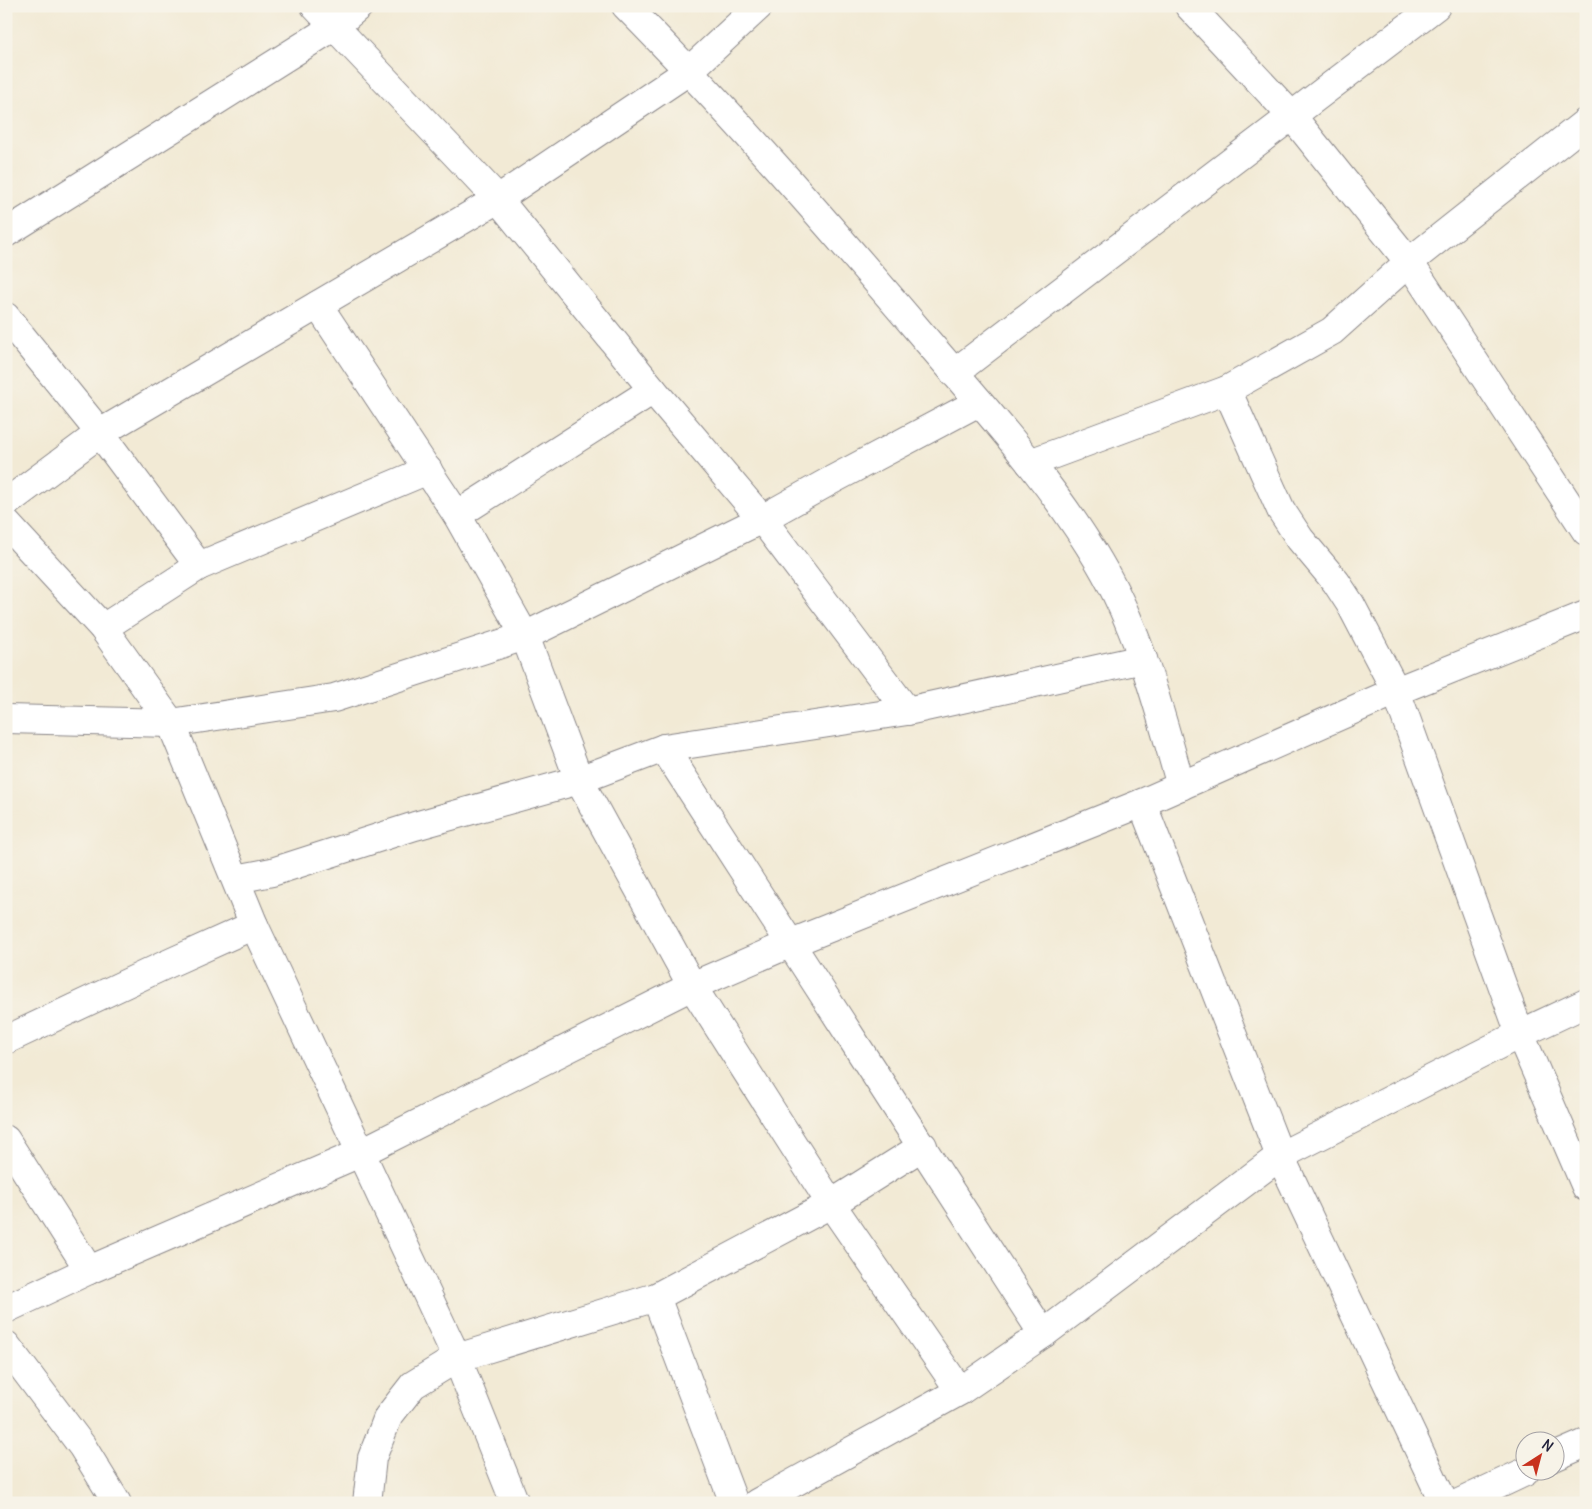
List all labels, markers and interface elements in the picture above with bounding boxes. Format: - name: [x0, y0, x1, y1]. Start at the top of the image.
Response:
- north arrow: [1514, 1432, 1564, 1482]
- text: N: [1538, 1435, 1557, 1456]

